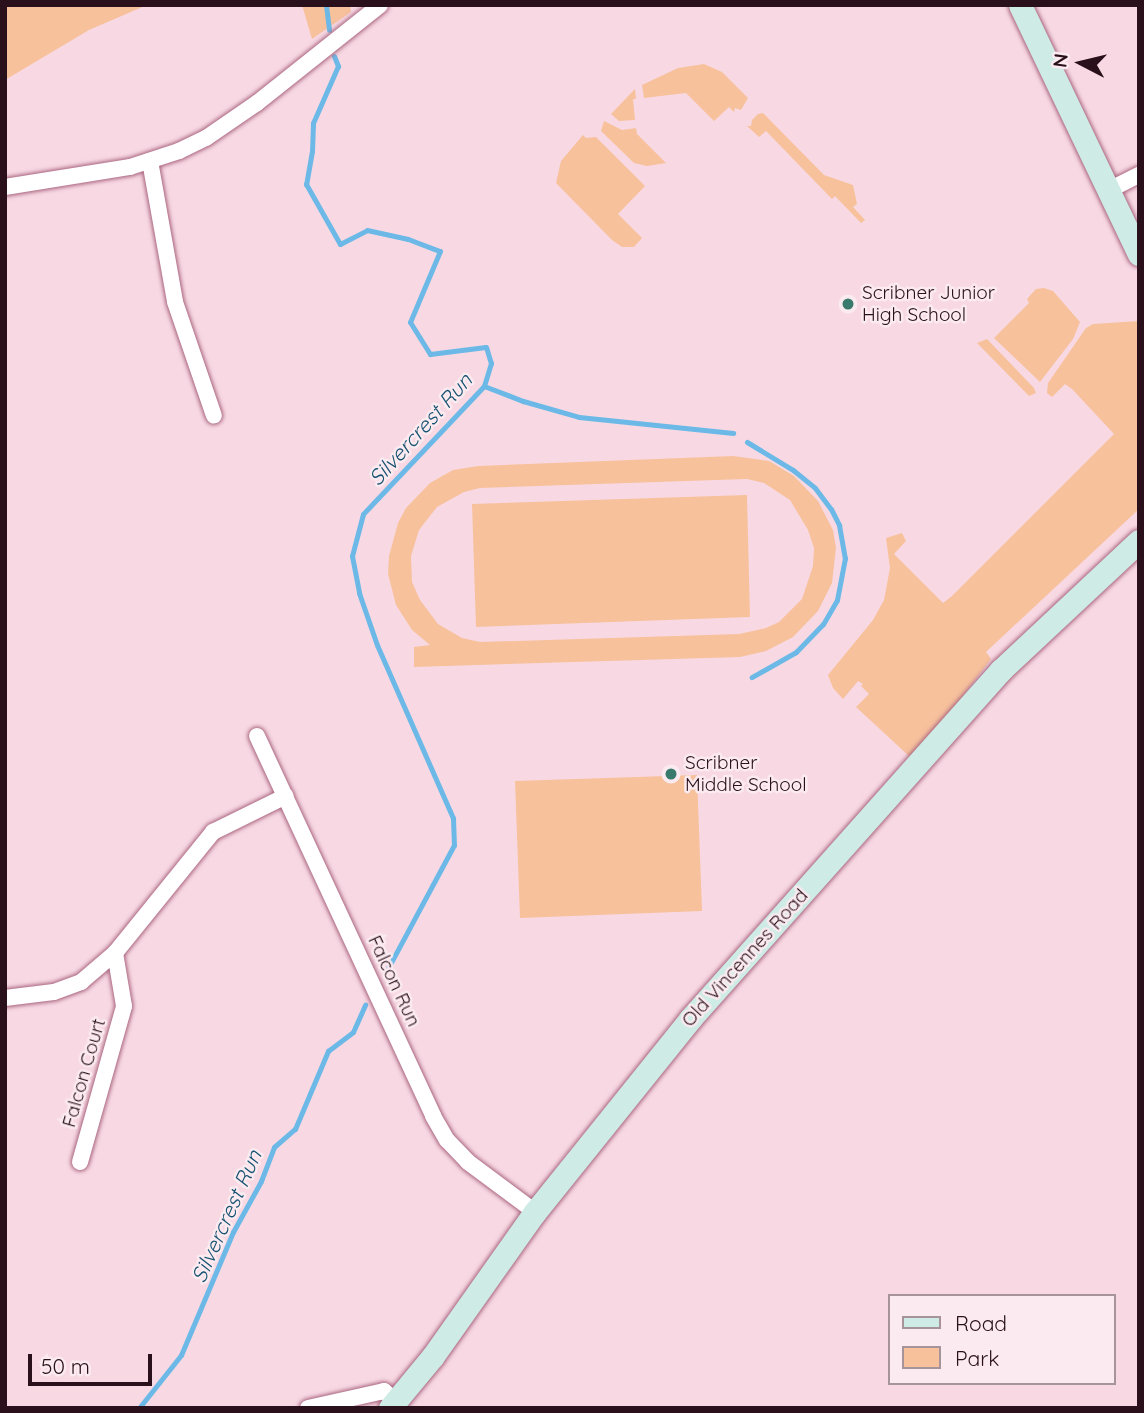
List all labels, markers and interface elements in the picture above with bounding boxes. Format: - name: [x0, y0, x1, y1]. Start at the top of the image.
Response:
- north arrow: [1046, 28, 1116, 98]
- text: N: [1047, 52, 1073, 69]
- place label: Scribner Junior High School: [862, 282, 995, 326]
- marker: Scribner Junior High School: [840, 296, 856, 312]
- water label: Silvercrest Run: [363, 368, 477, 490]
- place label: Scribner Middle School: [685, 752, 807, 796]
- marker: Scribner Middle School: [663, 766, 679, 782]
- street label: Old Vincennes Road: [677, 884, 813, 1032]
- street label: Falcon Run: [363, 932, 425, 1030]
- street label: Falcon Court: [58, 1016, 110, 1130]
- water label: Silvercrest Run: [186, 1146, 266, 1286]
- legend: [888, 1294, 1116, 1385]
- text: Road: [955, 1310, 1007, 1336]
- scale bar: [32, 1340, 156, 1384]
- text: Park: [955, 1345, 999, 1371]
- text: 50 m: [41, 1353, 90, 1379]

